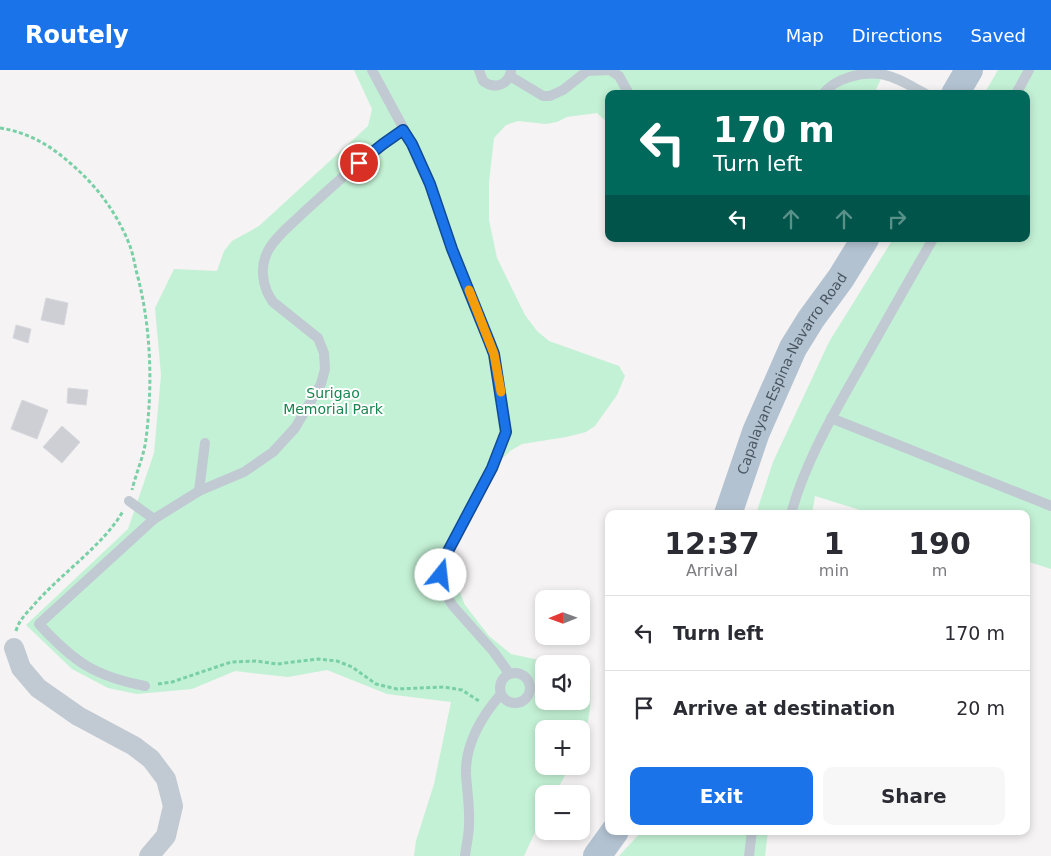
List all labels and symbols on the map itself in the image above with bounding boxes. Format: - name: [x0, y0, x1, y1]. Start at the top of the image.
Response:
- pin: [338, 142, 380, 184]
- street label: Capalayan-Espina-Navarro Road: [734, 270, 850, 477]
- park label: Surigao Memorial Park: [283, 385, 384, 417]
- position arrow: [414, 548, 466, 600]
- north arrow: [535, 590, 590, 645]

